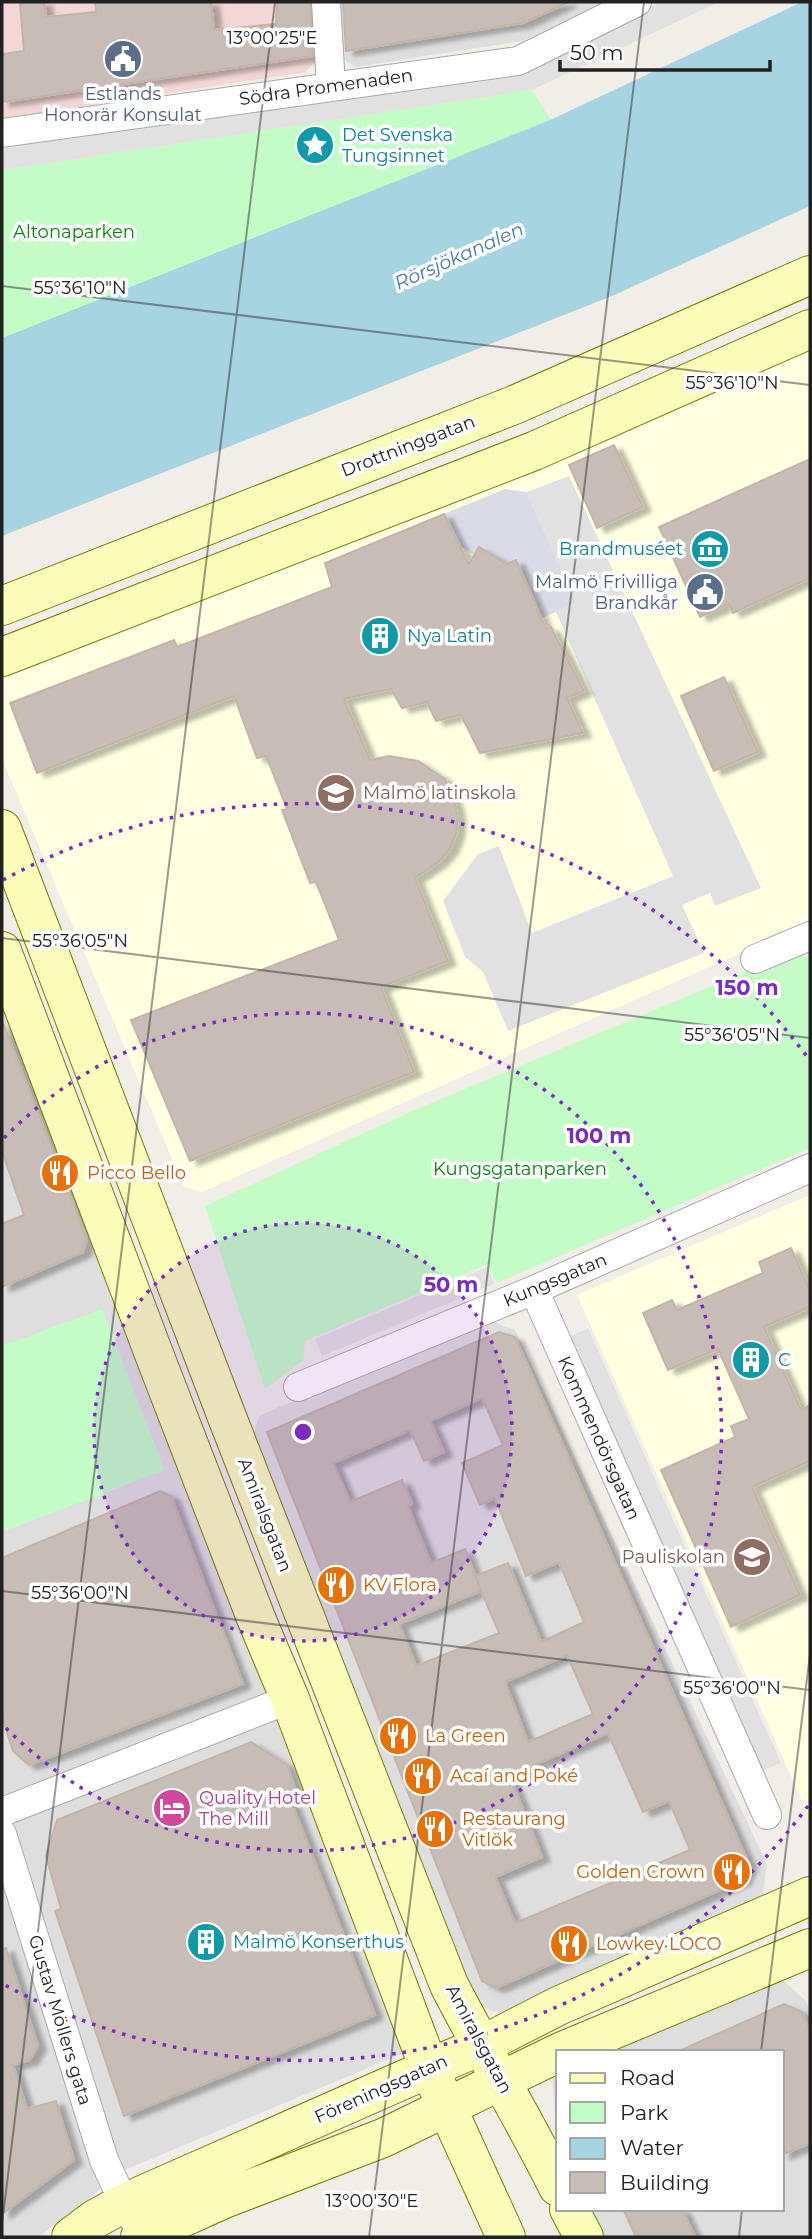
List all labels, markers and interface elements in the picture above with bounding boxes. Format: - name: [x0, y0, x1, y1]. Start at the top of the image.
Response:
- text: 13°00'25"E: [226, 27, 318, 49]
- scale bar: [560, 28, 770, 72]
- public building icon: Estlands Honorär Konsulat: [102, 38, 144, 80]
- text: 50 m: [570, 40, 624, 65]
- street label: Södra Promenaden: [238, 64, 414, 110]
- place label: Estlands Honorär Konsulat: [44, 83, 202, 126]
- place icon: Det Svenska Tungsinnet: [294, 124, 336, 166]
- place label: Det Svenska Tungsinnet: [342, 124, 453, 167]
- water label: Rörsjökanalen: [391, 217, 527, 295]
- park label: Altonaparken: [13, 221, 135, 243]
- text: 55°36'10"N: [33, 277, 127, 299]
- text: 55°36'10"N: [685, 372, 779, 394]
- street label: Drottninggatan: [338, 410, 478, 482]
- museum icon: Brandmuséet: [689, 528, 731, 570]
- place label: Brandmuséet: [559, 538, 683, 560]
- place label: Malmö Frivilliga Brandkår: [535, 571, 678, 614]
- public building icon: Malmö Frivilliga Brandkår: [684, 571, 726, 613]
- building icon: Nya Latin: [359, 615, 401, 657]
- place label: Nya Latin: [407, 625, 492, 647]
- school or university icon: Malmö latinskola: [315, 772, 357, 814]
- place label: Malmö latinskola: [363, 782, 516, 804]
- text: 55°36'05"N: [32, 930, 128, 952]
- text: 150 m: [716, 975, 778, 1000]
- text: 55°36'05"N: [684, 1024, 780, 1046]
- text: 100 m: [567, 1123, 631, 1148]
- restaurant icon: Picco Bello: [39, 1152, 81, 1194]
- park label: Kungsgatanparken: [433, 1158, 607, 1180]
- place label: Picco Bello: [87, 1162, 186, 1184]
- street label: Kungsgatan: [500, 1248, 610, 1312]
- text: 50 m: [424, 1272, 478, 1297]
- building icon: C: [730, 1339, 772, 1381]
- place label: C: [778, 1349, 791, 1371]
- street label: Kommendörsgatan: [553, 1353, 645, 1523]
- centre of rings: [291, 1420, 315, 1444]
- street label: Amiralsgatan: [233, 1455, 297, 1575]
- school or university icon: Pauliskolan: [731, 1536, 773, 1578]
- place label: Pauliskolan: [622, 1546, 725, 1568]
- restaurant icon: KV Flora: [315, 1564, 357, 1606]
- place label: KV Flora: [363, 1574, 437, 1596]
- text: 55°36'00"N: [31, 1582, 129, 1604]
- text: 55°36'00"N: [683, 1677, 781, 1699]
- restaurant icon: La Green: [377, 1715, 419, 1757]
- place label: La Green: [425, 1725, 506, 1747]
- restaurant icon: Acaí and Poké: [402, 1755, 444, 1797]
- place label: Acaí and Poké: [450, 1765, 578, 1787]
- hotel icon: Quality Hotel The Mill: [151, 1787, 193, 1829]
- place label: Quality Hotel The Mill: [199, 1787, 316, 1830]
- restaurant icon: Restaurang Vitlök: [414, 1808, 456, 1850]
- place label: Restaurang Vitlök: [462, 1808, 566, 1851]
- restaurant icon: Golden Crown: [711, 1851, 753, 1893]
- place label: Golden Crown: [576, 1861, 705, 1883]
- building icon: Malmö Konserthus: [185, 1921, 227, 1963]
- restaurant icon: Lowkey LOCO: [548, 1923, 590, 1965]
- place label: Malmö Konserthus: [233, 1931, 404, 1953]
- street label: Gustav Möllers gata: [24, 1932, 96, 2108]
- place label: Lowkey LOCO: [596, 1933, 722, 1955]
- street label: Amiralsgatan: [441, 1981, 517, 2097]
- street label: Föreningsgatan: [311, 2050, 451, 2128]
- legend: [556, 2050, 784, 2211]
- text: Road: [620, 2065, 675, 2090]
- text: Park: [620, 2100, 668, 2125]
- text: Water: [620, 2135, 684, 2160]
- text: Building: [620, 2170, 710, 2195]
- text: 13°00'30"E: [326, 2190, 418, 2212]

